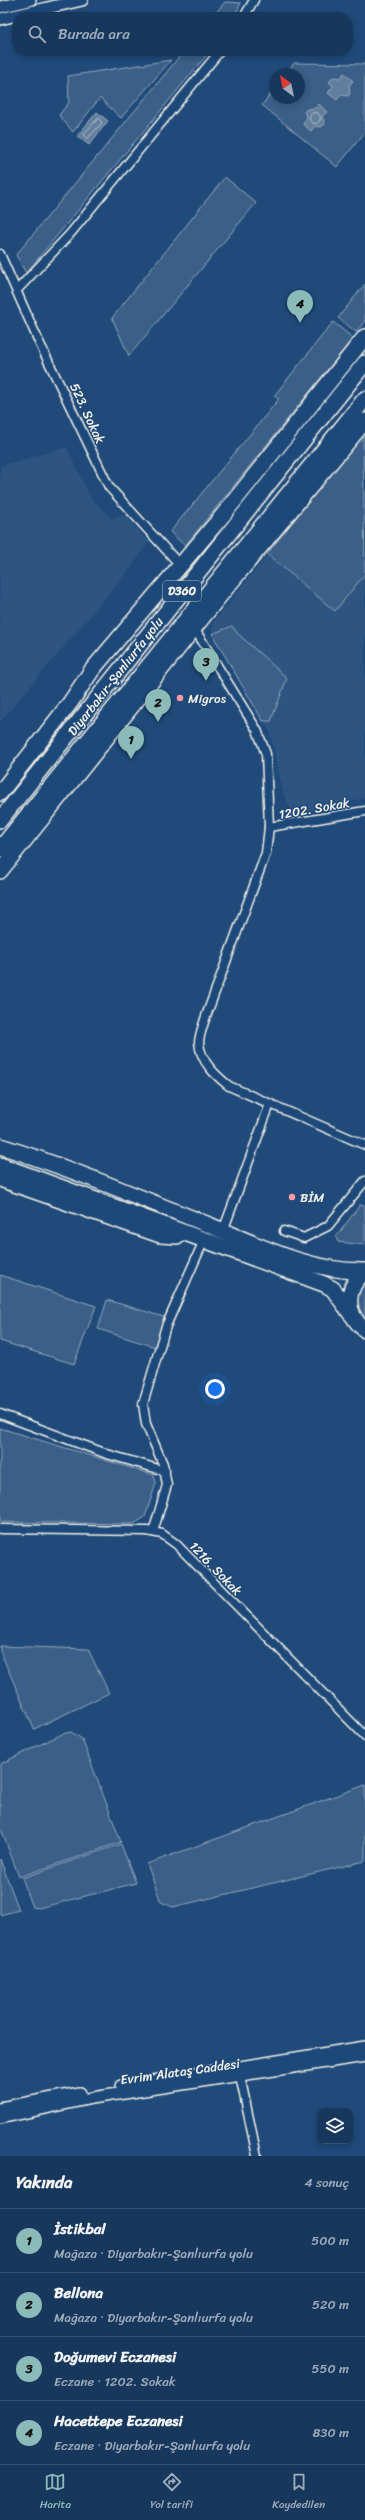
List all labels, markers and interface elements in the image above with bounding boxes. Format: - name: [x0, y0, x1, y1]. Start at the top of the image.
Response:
- search box: [12, 12, 353, 56]
- text: Burada ara: [58, 21, 130, 47]
- icon: search: [26, 23, 48, 45]
- north arrow: [269, 68, 305, 104]
- pin: 4: [287, 290, 313, 323]
- street label: 523. Sokak: [63, 379, 112, 448]
- road number: D360: [163, 581, 201, 601]
- street label: Diyarbakır-Şanlıurfa yolu: [61, 612, 169, 741]
- pin: 3: [193, 648, 219, 681]
- place label: Migros: [188, 687, 227, 710]
- pin: 2: [145, 689, 171, 722]
- marker: Migros: [175, 693, 185, 703]
- pin: 1: [118, 726, 144, 759]
- street label: 1202. Sokak: [277, 791, 351, 826]
- place label: BİM: [300, 1186, 324, 1209]
- marker: BİM: [287, 1192, 297, 1202]
- your location: [205, 1379, 225, 1399]
- street label: 1216. Sokak: [184, 1536, 248, 1601]
- street label: Evrim Alataş Caddesi: [119, 2052, 242, 2091]
- map controls: [317, 2108, 353, 2144]
- button: layers: [317, 2108, 353, 2144]
- text: Yakında: [16, 2167, 72, 2197]
- text: 4 sonuç: [304, 2171, 349, 2194]
- text: İstikbal: [54, 2216, 106, 2242]
- text: 1: [26, 2229, 32, 2252]
- text: 500 m: [311, 2229, 349, 2252]
- text: Mağaza · Diyarbakır-Şanlıurfa yolu: [54, 2242, 253, 2265]
- text: Bellona: [54, 2280, 103, 2306]
- text: 2: [25, 2293, 33, 2316]
- text: 520 m: [312, 2293, 349, 2316]
- text: Mağaza · Diyarbakır-Şanlıurfa yolu: [54, 2306, 253, 2329]
- text: Doğumevi Eczanesi: [54, 2344, 176, 2370]
- text: 3: [25, 2357, 33, 2380]
- text: 550 m: [312, 2357, 349, 2380]
- text: Eczane · 1202. Sokak: [54, 2370, 176, 2393]
- text: Hacettepe Eczanesi: [54, 2408, 183, 2434]
- text: 4: [25, 2421, 33, 2444]
- text: 830 m: [312, 2421, 349, 2444]
- text: Eczane · Diyarbakır-Şanlıurfa yolu: [54, 2434, 250, 2457]
- tab: Harita: [40, 2471, 71, 2514]
- tab: Yol tarifi: [150, 2471, 193, 2514]
- tab: Kaydedilen: [272, 2471, 325, 2514]

